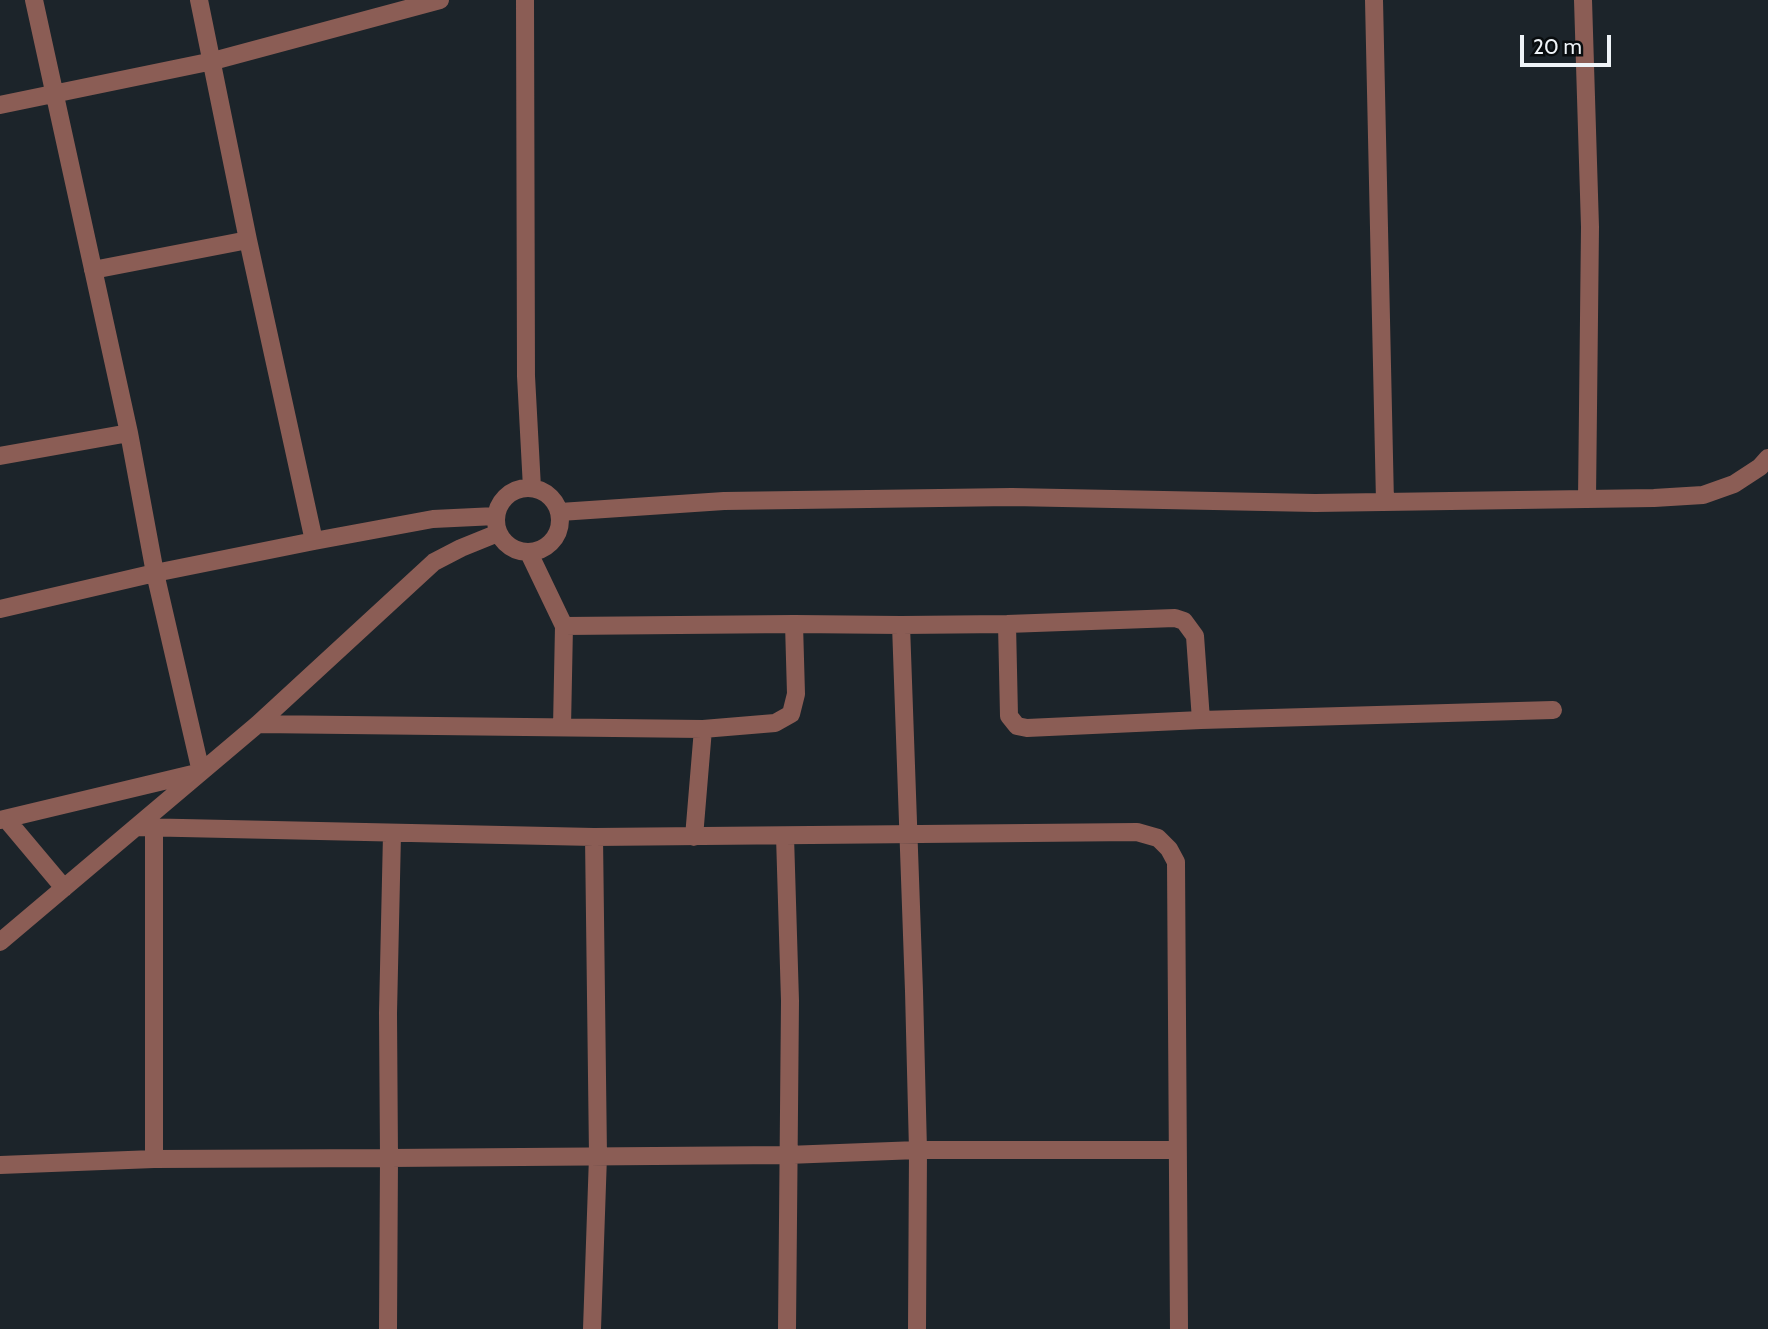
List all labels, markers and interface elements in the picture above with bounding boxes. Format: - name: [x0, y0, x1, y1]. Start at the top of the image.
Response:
- scale bar: [1523, 21, 1614, 65]
- text: 20 m: [1533, 34, 1582, 59]

